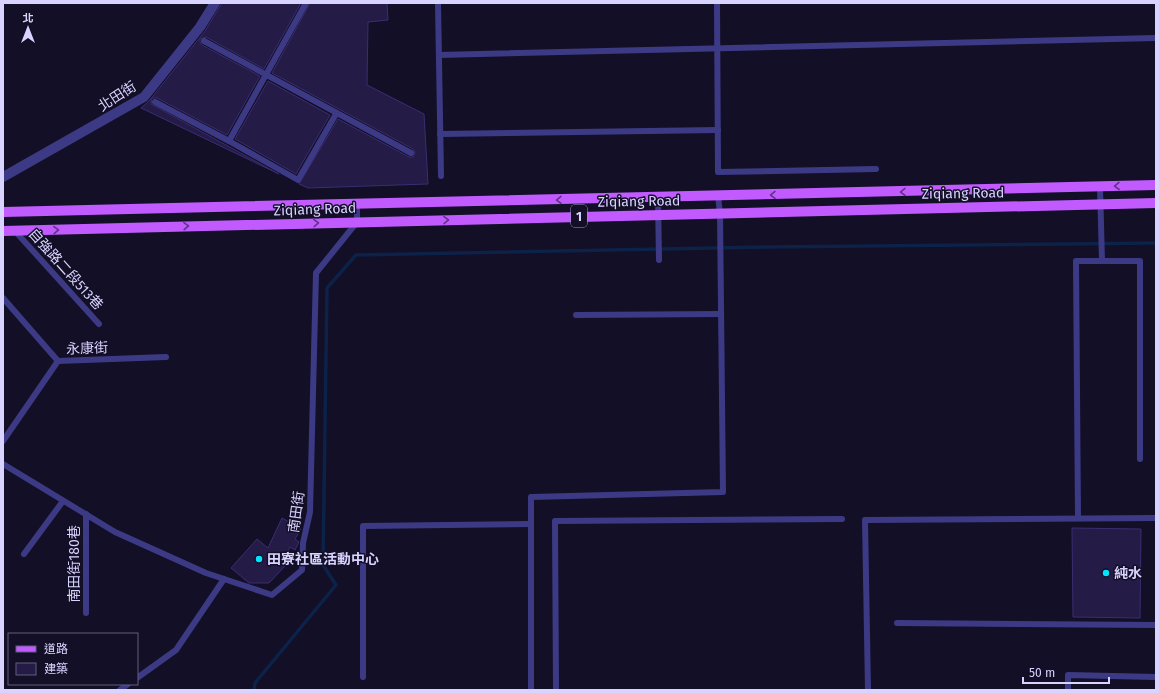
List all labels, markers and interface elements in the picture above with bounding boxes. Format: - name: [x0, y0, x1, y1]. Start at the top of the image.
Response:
- north arrow: [8, 8, 48, 48]
- text: 北: [23, 12, 34, 25]
- street label: 北田街: [95, 78, 140, 115]
- one-way arrow: [1114, 182, 1120, 190]
- street label: Ziqiang Road: [922, 184, 1004, 203]
- one-way arrow: [900, 188, 906, 196]
- one-way arrow: [770, 191, 776, 199]
- street label: Ziqiang Road: [598, 192, 680, 211]
- one-way arrow: [556, 196, 562, 204]
- street label: Ziqiang Road: [273, 200, 357, 219]
- road number: 1: [571, 205, 587, 227]
- one-way arrow: [443, 215, 449, 224]
- one-way arrow: [313, 218, 319, 227]
- one-way arrow: [183, 222, 189, 230]
- street label: 自強路二段513巷: [25, 225, 107, 313]
- one-way arrow: [53, 225, 59, 234]
- street label: 永康街: [66, 339, 108, 358]
- street label: 南田街: [285, 490, 308, 534]
- street label: 南田街180巷: [66, 525, 83, 603]
- place label: 田寮社區活動中心: [267, 551, 379, 568]
- marker: 田寮社區活動中心: [254, 554, 264, 564]
- place label: 純水: [1114, 565, 1142, 582]
- marker: 純水: [1101, 568, 1111, 578]
- legend: [8, 633, 138, 685]
- text: 道路: [44, 642, 68, 656]
- scale bar: [1023, 659, 1109, 685]
- text: 建築: [44, 662, 68, 676]
- text: 50 m: [1029, 666, 1055, 680]

